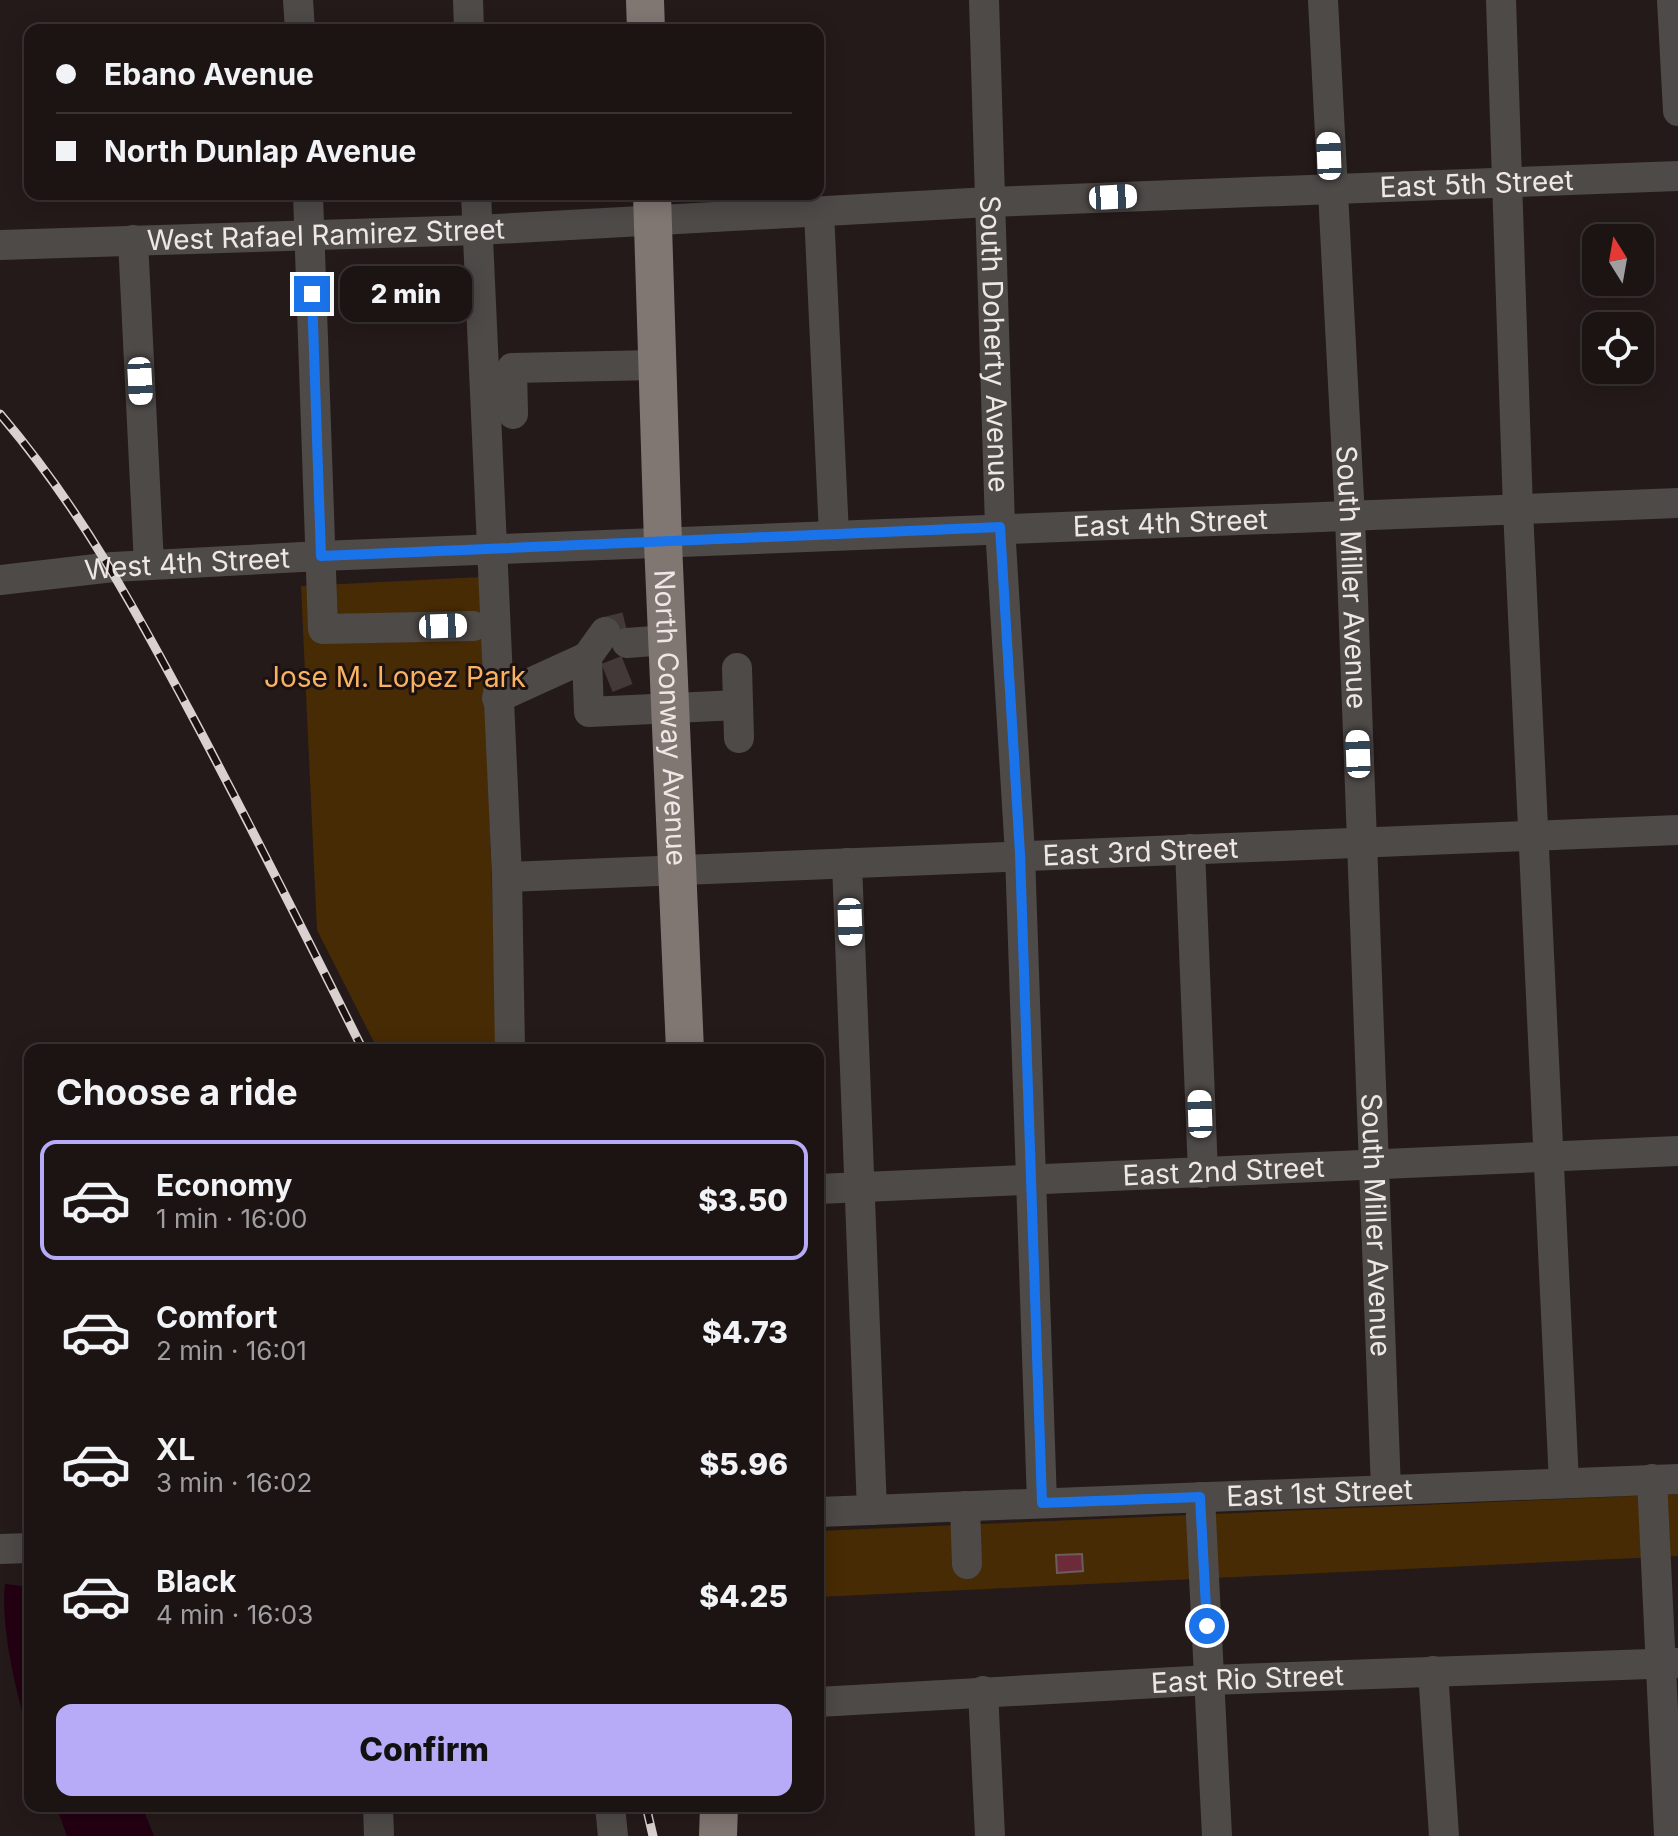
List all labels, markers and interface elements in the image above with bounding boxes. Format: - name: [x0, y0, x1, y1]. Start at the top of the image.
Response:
- text: Ebano Avenue: [104, 56, 314, 92]
- car: [1316, 132, 1342, 180]
- text: North Dunlap Avenue: [104, 133, 416, 169]
- street label: East 5th Street: [1379, 163, 1574, 204]
- car: [1088, 184, 1138, 210]
- street label: South Doherty Avenue: [973, 195, 1016, 493]
- street label: West Rafael Ramirez Street: [146, 212, 506, 257]
- north arrow: [1582, 224, 1654, 296]
- map controls: [1582, 224, 1654, 384]
- callout: 2 min: [340, 266, 472, 322]
- route end: [294, 276, 330, 312]
- text: 2 min: [371, 278, 441, 309]
- button: locate: [1582, 312, 1654, 384]
- car: [127, 356, 153, 406]
- street label: South Miller Avenue: [1329, 445, 1374, 710]
- street label: East 4th Street: [1072, 502, 1268, 544]
- street label: West 4th Street: [83, 541, 290, 587]
- street label: North Conway Avenue: [647, 569, 694, 867]
- car: [419, 613, 467, 639]
- park label: Jose M. Lopez Park: [264, 660, 526, 694]
- car: [1345, 730, 1371, 778]
- street label: East 3rd Street: [1042, 831, 1239, 872]
- car: [837, 898, 863, 946]
- text: Choose a ride: [56, 1070, 298, 1114]
- car: [1187, 1090, 1213, 1138]
- street label: South Miller Avenue: [1354, 1092, 1398, 1357]
- street label: East 2nd Street: [1122, 1150, 1325, 1193]
- icon: car: [60, 1164, 132, 1236]
- text: Economy: [156, 1167, 292, 1203]
- text: $3.50: [698, 1182, 788, 1218]
- text: 1 min · 16:00: [156, 1203, 307, 1234]
- icon: car: [60, 1296, 132, 1368]
- text: Comfort: [156, 1299, 277, 1335]
- text: $4.73: [702, 1314, 788, 1350]
- text: 2 min · 16:01: [156, 1335, 307, 1366]
- icon: car: [60, 1428, 132, 1500]
- text: XL: [156, 1431, 195, 1467]
- text: $5.96: [699, 1446, 788, 1482]
- text: 3 min · 16:02: [156, 1467, 312, 1498]
- street label: East 1st Street: [1226, 1472, 1414, 1513]
- icon: car: [60, 1560, 132, 1632]
- text: Black: [156, 1563, 236, 1599]
- text: $4.25: [699, 1578, 788, 1614]
- text: 4 min · 16:03: [156, 1599, 313, 1630]
- route start: [1189, 1608, 1225, 1644]
- street label: East Rio Street: [1150, 1658, 1344, 1700]
- button: Confirm: [56, 1704, 792, 1796]

